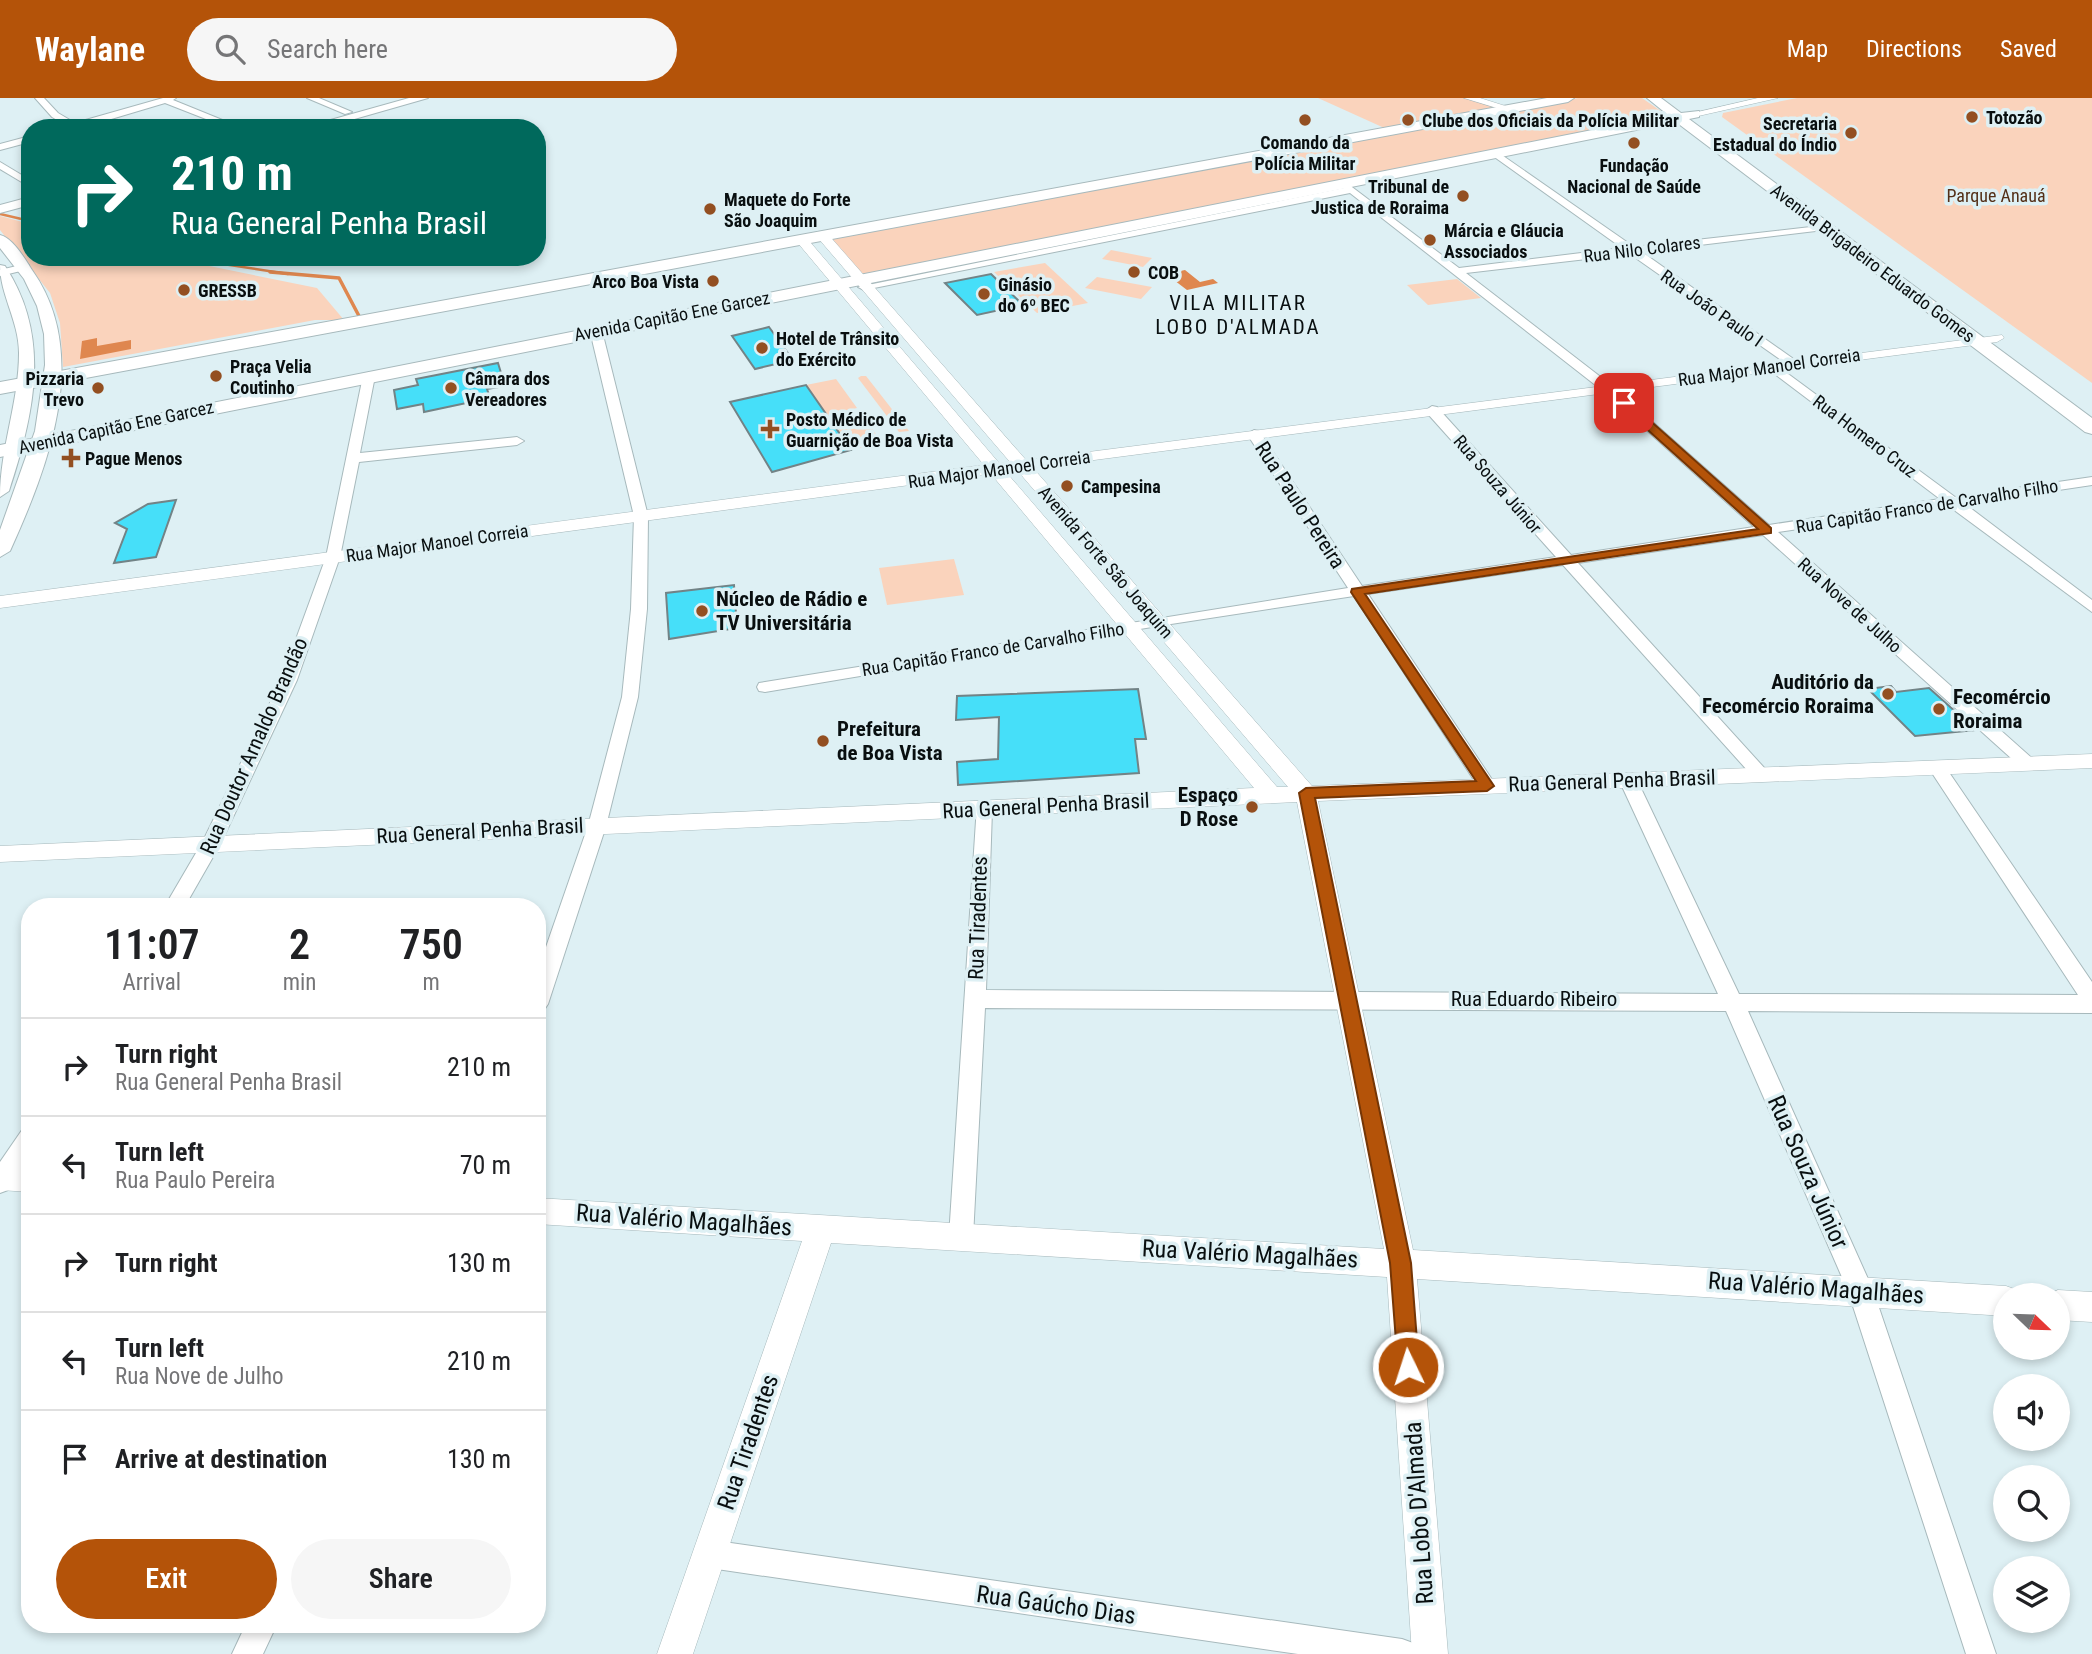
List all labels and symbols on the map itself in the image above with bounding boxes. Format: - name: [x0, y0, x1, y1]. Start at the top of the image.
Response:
- place label: Totozão: [1986, 107, 2043, 128]
- marker: Totozão: [1964, 109, 1980, 125]
- place label: Clube dos Oficiais da Polícia Militar: [1422, 110, 1679, 131]
- marker: Comando da Polícia Militar: [1297, 112, 1313, 128]
- marker: Clube dos Oficiais da Polícia Militar: [1400, 112, 1416, 128]
- place label: Secretaria Estadual do Índio: [1713, 113, 1837, 155]
- marker: Secretaria Estadual do Índio: [1843, 125, 1859, 141]
- place label: Comando da Polícia Militar: [1255, 132, 1356, 174]
- marker: Fundação Nacional de Saúde: [1626, 135, 1642, 151]
- place label: Fundação Nacional de Saúde: [1567, 155, 1701, 197]
- place label: Tribunal de Justica de Roraima: [1311, 176, 1449, 218]
- street label: Avenida Brigadeiro Eduardo Gomes: [1767, 179, 1979, 347]
- park label: Parque Anauá: [1946, 185, 2046, 206]
- marker: Tribunal de Justica de Roraima: [1455, 188, 1471, 204]
- place label: Maquete do Forte São Joaquim: [724, 189, 851, 231]
- marker: Maquete do Forte São Joaquim: [702, 201, 718, 217]
- place label: Márcia e Gláucia Associados: [1444, 220, 1564, 262]
- street label: Rua Nilo Colares: [1582, 231, 1702, 267]
- marker: Márcia e Gláucia Associados: [1422, 232, 1438, 248]
- place label: COB: [1148, 262, 1179, 283]
- marker: COB: [1126, 264, 1142, 280]
- street label: Rua João Paulo I: [1657, 265, 1767, 351]
- place label: Arco Boa Vista: [592, 271, 699, 292]
- marker: Arco Boa Vista: [705, 273, 721, 289]
- place label: Ginásio do 6º BEC: [998, 274, 1070, 316]
- place label: GRESSB: [198, 280, 257, 301]
- marker: GRESSB: [176, 282, 192, 298]
- marker: Ginásio do 6º BEC: [976, 286, 992, 302]
- street label: Avenida Capitão Ene Garcez: [572, 287, 772, 345]
- district label: VILA MILITAR LOBO D'ALMADA: [1155, 291, 1321, 339]
- place label: Hotel de Trânsito do Exército: [776, 328, 899, 370]
- marker: Hotel de Trânsito do Exército: [754, 340, 770, 356]
- street label: Rua Major Manoel Correia: [1677, 344, 1861, 390]
- place label: Praça Velia Coutinho: [230, 356, 312, 398]
- place label: Pizzaria Trevo: [26, 368, 84, 410]
- marker: Praça Velia Coutinho: [208, 368, 224, 384]
- place label: Câmara dos Vereadores: [465, 368, 550, 410]
- pin: [1594, 373, 1654, 433]
- marker: Pizzaria Trevo: [90, 380, 106, 396]
- marker: Câmara dos Vereadores: [443, 380, 459, 396]
- street label: Rua Homero Cruz: [1809, 390, 1921, 482]
- street label: Avenida Capitão Ene Garcez: [17, 396, 216, 458]
- place label: Posto Médico de Guarnição de Boa Vista: [786, 409, 954, 451]
- marker: Posto Médico de Guarnição de Boa Vista: [760, 419, 780, 439]
- street label: Rua Souza Júnior: [1450, 431, 1547, 538]
- street label: Rua Paulo Pereira: [1250, 437, 1350, 573]
- street label: Rua Major Manoel Correia: [907, 446, 1091, 492]
- place label: Pague Menos: [85, 448, 183, 469]
- marker: Pague Menos: [63, 450, 79, 466]
- street label: Rua Capitão Franco de Carvalho Filho: [1794, 475, 2060, 537]
- place label: Campesina: [1081, 476, 1161, 497]
- marker: Campesina: [1059, 478, 1075, 494]
- street label: Avenida Forte São Joaquim: [1034, 482, 1178, 642]
- street label: Rua Major Manoel Correia: [345, 520, 529, 566]
- street label: Rua Nove de Julho: [1794, 553, 1906, 657]
- place label: Núcleo de Rádio e TV Universitária: [716, 587, 867, 635]
- marker: Núcleo de Rádio e TV Universitária: [694, 603, 710, 619]
- street label: Rua Capitão Franco de Carvalho Filho: [860, 618, 1126, 680]
- street label: Rua Doutor Arnaldo Brandão: [195, 634, 313, 858]
- place label: Auditório da Fecomércio Roraima: [1702, 670, 1874, 718]
- place label: Fecomércio Roraima: [1953, 685, 2051, 733]
- marker: Auditório da Fecomércio Roraima: [1880, 686, 1896, 702]
- marker: Fecomércio Roraima: [1931, 701, 1947, 717]
- place label: Prefeitura de Boa Vista: [837, 717, 943, 765]
- marker: Prefeitura de Boa Vista: [815, 733, 831, 749]
- street label: Rua General Penha Brasil: [1508, 765, 1716, 797]
- place label: Espaço D Rose: [1178, 783, 1238, 831]
- street label: Rua General Penha Brasil: [942, 789, 1150, 823]
- marker: Espaço D Rose: [1244, 799, 1260, 815]
- street label: Rua General Penha Brasil: [376, 814, 584, 848]
- street label: Rua Tiradentes: [964, 856, 992, 980]
- street label: Rua Eduardo Ribeiro: [1451, 987, 1617, 1011]
- street label: Rua Souza Júnior: [1762, 1091, 1854, 1253]
- street label: Rua Valério Magalhães: [575, 1198, 793, 1242]
- street label: Rua Valério Magalhães: [1141, 1234, 1359, 1274]
- street label: Rua Valério Magalhães: [1707, 1266, 1925, 1310]
- north arrow: [1993, 1283, 2070, 1360]
- position arrow: [1371, 1330, 1445, 1404]
- street label: Rua Tiradentes: [712, 1371, 784, 1513]
- street label: Rua Lobo D'Almada: [1399, 1421, 1439, 1605]
- street label: Rua Gaúcho Dias: [975, 1580, 1137, 1630]

